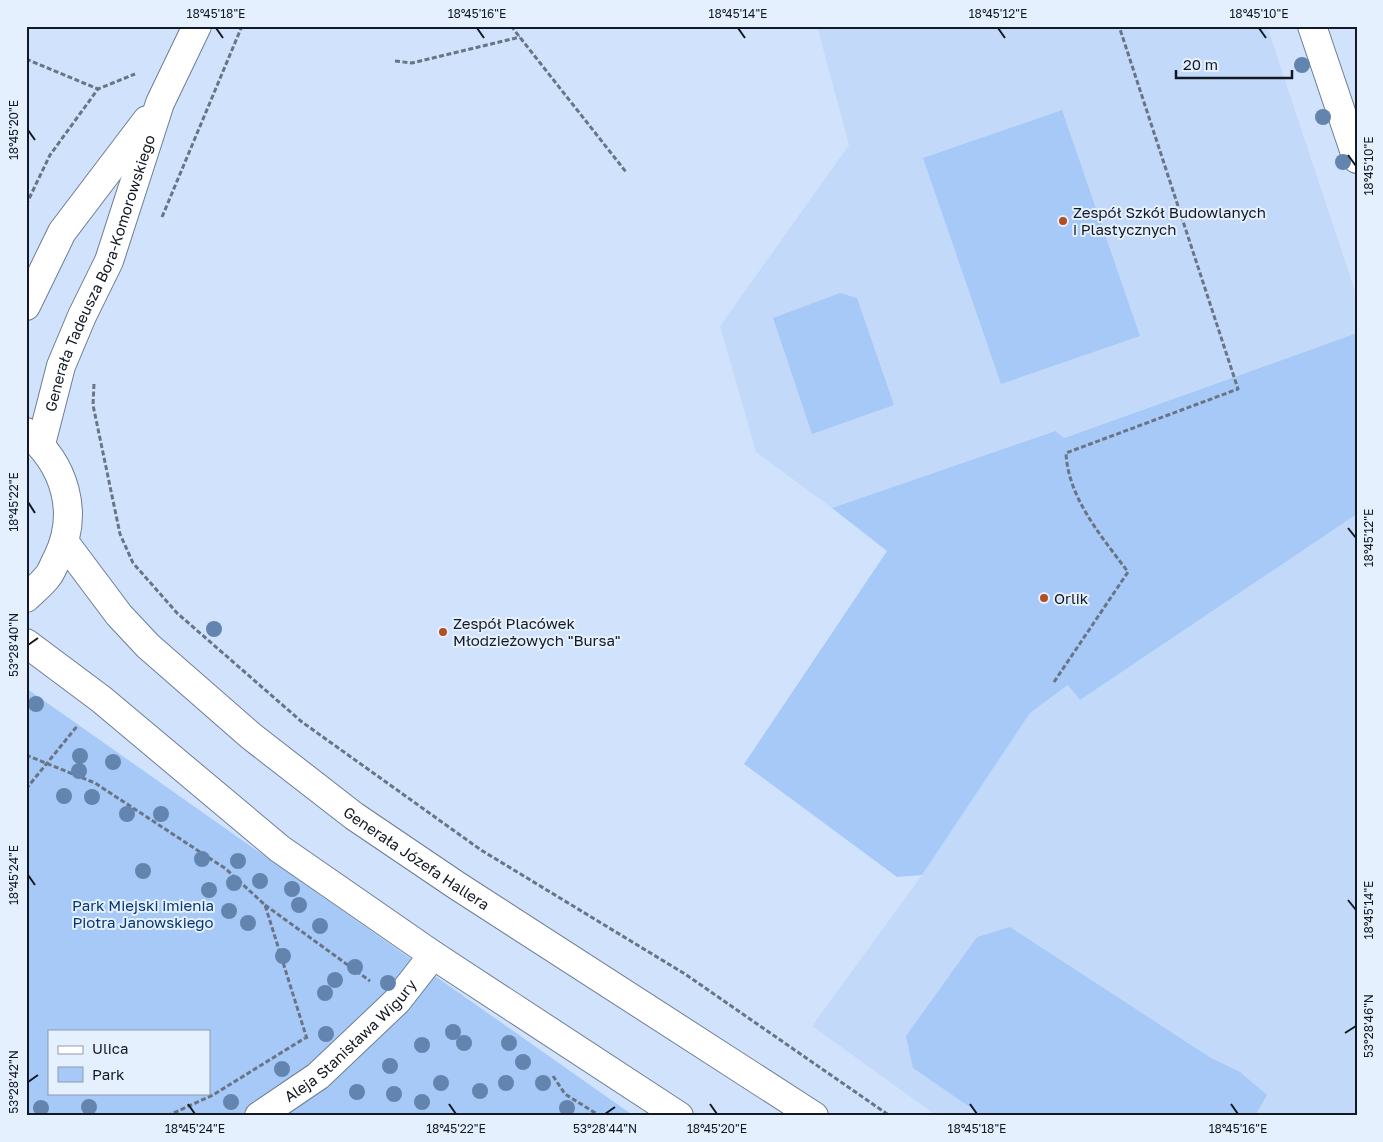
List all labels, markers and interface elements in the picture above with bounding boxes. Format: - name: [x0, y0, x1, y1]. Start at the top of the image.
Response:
- text: 18°45'18"E: [187, 6, 245, 21]
- text: 18°45'16"E: [448, 6, 506, 21]
- text: 18°45'14"E: [709, 6, 767, 21]
- text: 18°45'12"E: [969, 6, 1027, 21]
- text: 18°45'10"E: [1230, 6, 1288, 21]
- scale bar: [1176, 48, 1292, 80]
- text: 20 m: [1183, 55, 1218, 73]
- text: 18°45'20"E: [6, 100, 21, 160]
- street label: Generała Tadeusza Bora-Komorowskiego: [41, 132, 158, 414]
- text: 18°45'10"E: [1361, 137, 1376, 195]
- place label: Zespół Szkół Budowlanych i Plastycznych: [1073, 203, 1266, 238]
- marker: Zespół Szkół Budowlanych i Plastycznych: [1057, 215, 1069, 227]
- text: 18°45'22"E: [6, 472, 21, 532]
- text: 18°45'12"E: [1361, 509, 1376, 567]
- place label: Orlik: [1054, 589, 1089, 607]
- marker: Orlik: [1038, 592, 1050, 604]
- text: 53°28'40"N: [6, 613, 21, 677]
- place label: Zespół Placówek Młodzieżowych "Bursa": [453, 614, 621, 649]
- marker: Zespół Placówek Młodzieżowych "Bursa": [437, 626, 449, 638]
- street label: Generała Józefa Hallera: [340, 802, 493, 913]
- text: 18°45'24"E: [6, 845, 21, 905]
- text: 18°45'14"E: [1361, 881, 1376, 939]
- park label: Park Miejski imienia Piotra Janowskiego: [72, 896, 214, 931]
- street label: Aleja Stanisława Wigury: [281, 975, 420, 1105]
- text: 53°28'46"N: [1361, 994, 1376, 1058]
- legend: [48, 1030, 210, 1094]
- text: Ulica: [92, 1039, 128, 1057]
- text: 53°28'42"N: [6, 1050, 21, 1114]
- text: Park: [92, 1065, 125, 1083]
- text: 18°45'24"E: [165, 1121, 225, 1136]
- text: 18°45'22"E: [426, 1121, 486, 1136]
- text: 53°28'44"N: [573, 1121, 637, 1136]
- text: 18°45'20"E: [687, 1121, 747, 1136]
- text: 18°45'18"E: [948, 1121, 1006, 1136]
- text: 18°45'16"E: [1209, 1121, 1267, 1136]

